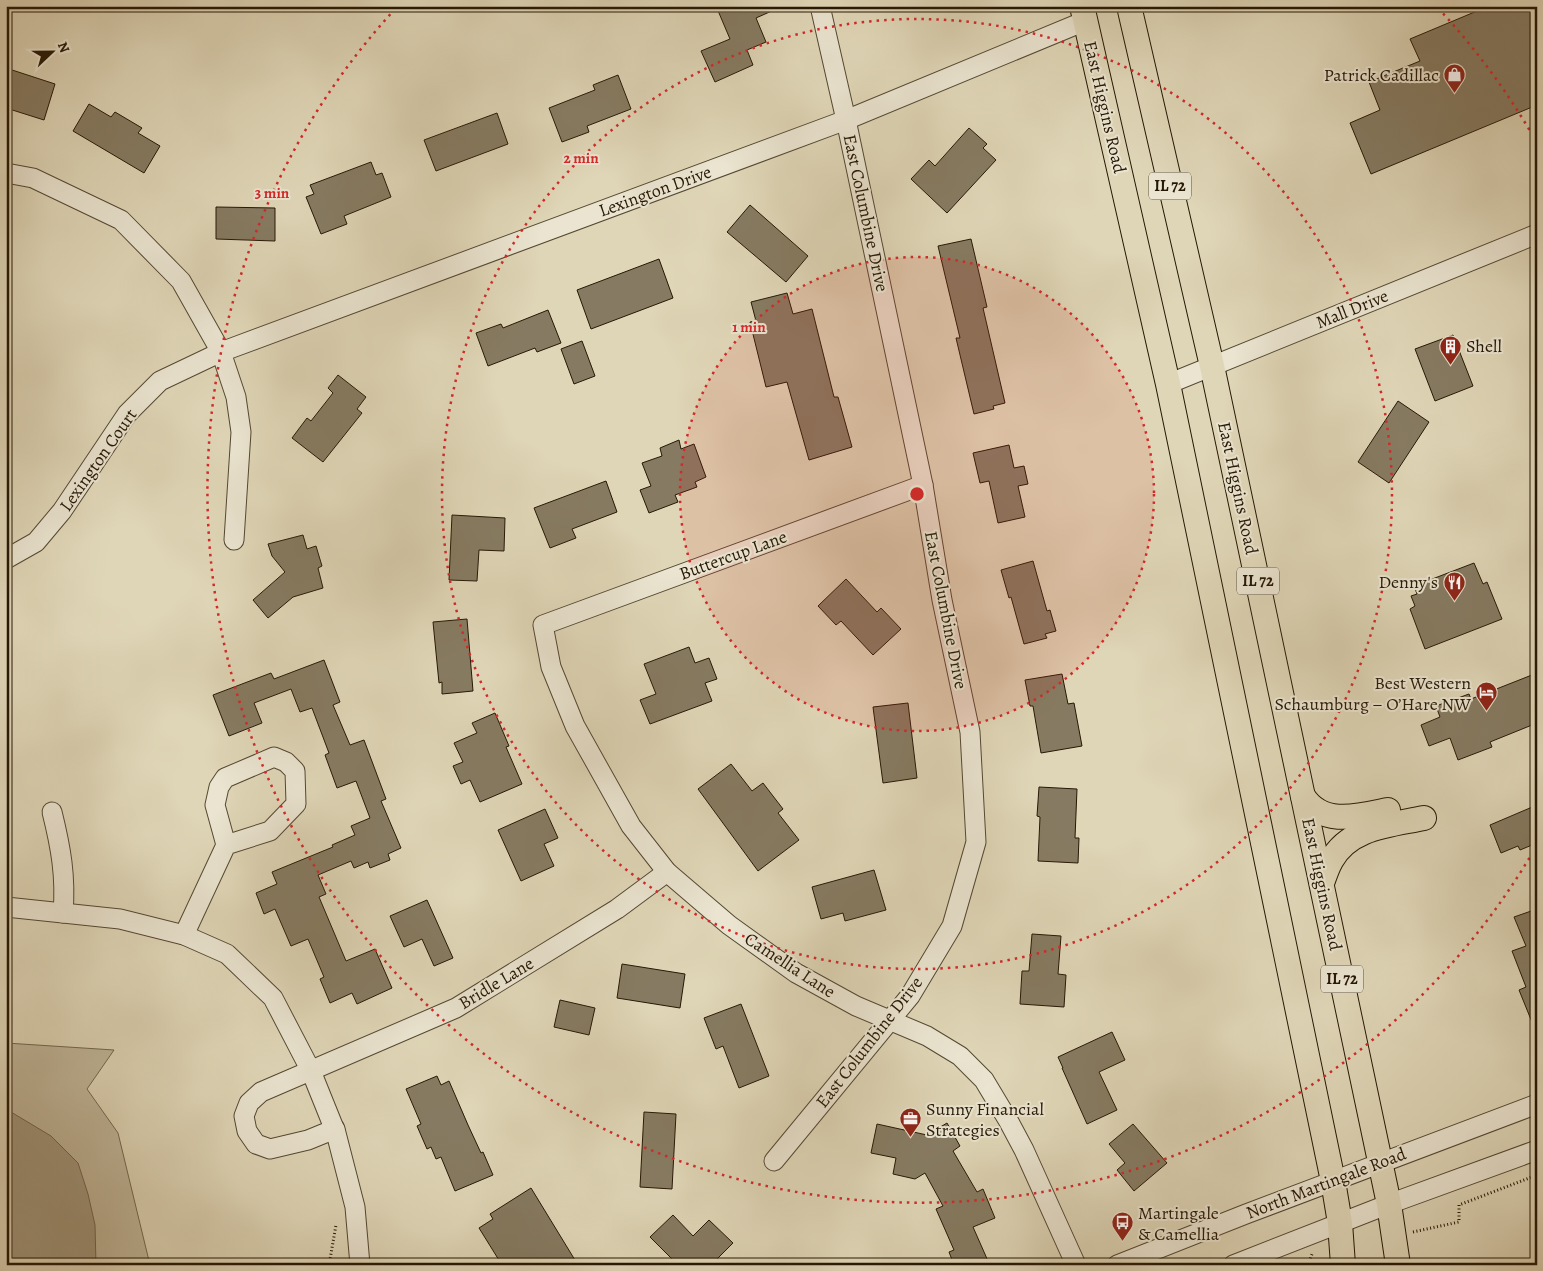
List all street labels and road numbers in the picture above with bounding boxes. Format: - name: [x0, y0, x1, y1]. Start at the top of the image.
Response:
- street label: East Higgins Road: [1078, 38, 1132, 176]
- street label: East Columbine Drive: [838, 132, 894, 294]
- street label: Lexington Drive: [595, 160, 715, 222]
- road number: IL 72: [1149, 172, 1191, 200]
- street label: Mall Drive: [1312, 284, 1392, 334]
- street label: Lexington Court: [54, 404, 142, 516]
- street label: East Higgins Road: [1212, 419, 1264, 557]
- street label: Buttercup Lane: [676, 524, 790, 586]
- street label: East Columbine Drive: [919, 529, 973, 691]
- road number: IL 72: [1237, 568, 1279, 594]
- street label: East Higgins Road: [1296, 815, 1348, 953]
- street label: Camellia Lane: [740, 927, 840, 1003]
- street label: Bridle Lane: [454, 951, 538, 1015]
- road number: IL 72: [1321, 966, 1363, 992]
- street label: East Columbine Drive: [810, 971, 928, 1113]
- street label: North Martingale Road: [1243, 1141, 1410, 1225]

